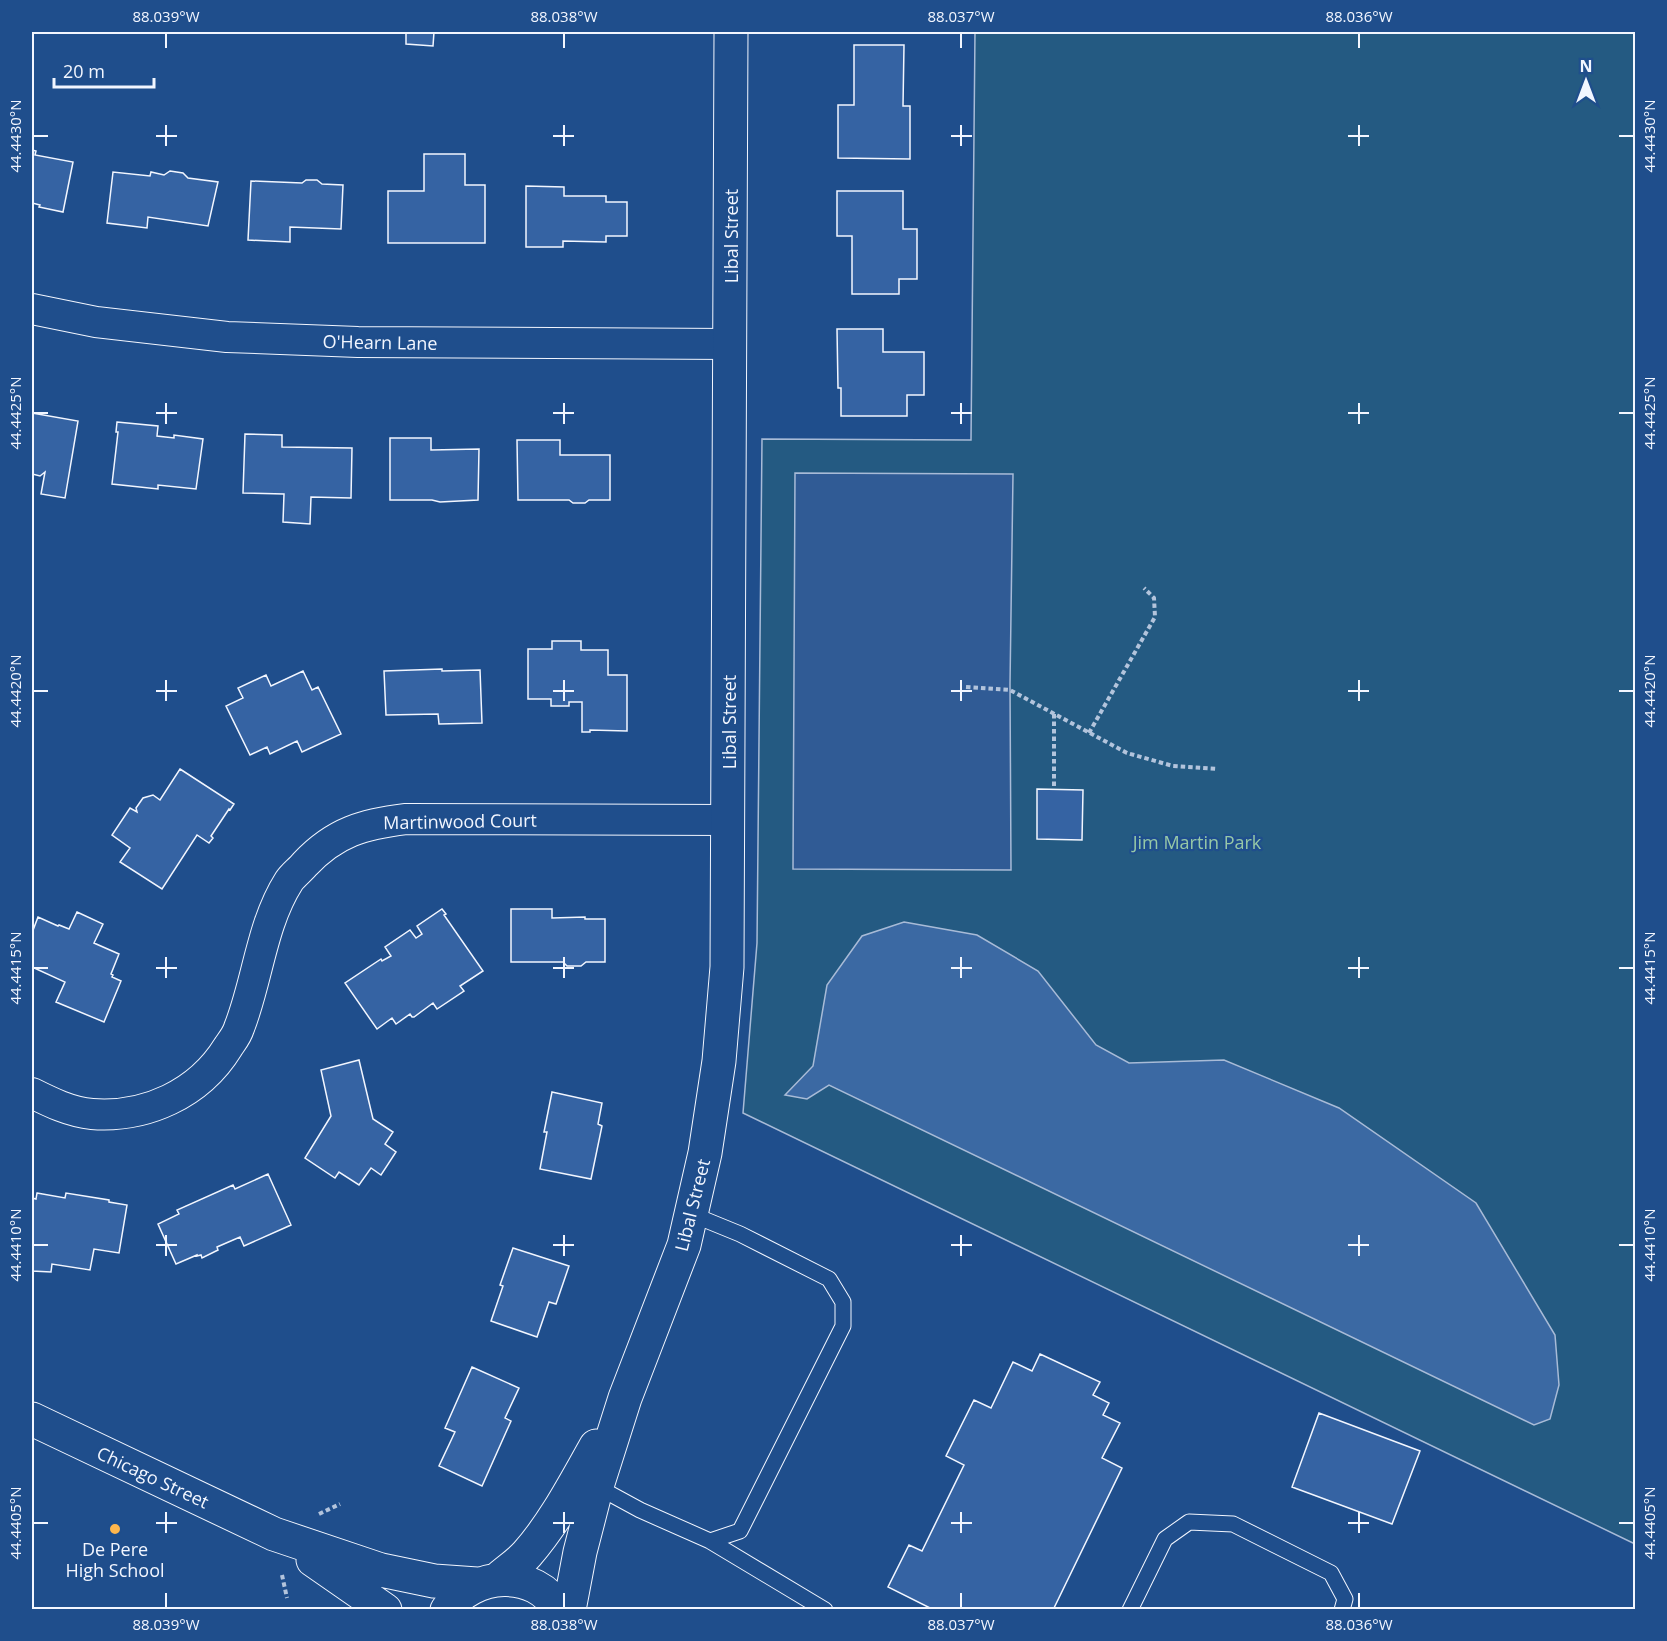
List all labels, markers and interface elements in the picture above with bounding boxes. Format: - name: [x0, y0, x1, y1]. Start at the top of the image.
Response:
- text: 88.039°W: [132, 6, 200, 26]
- text: 88.038°W: [530, 6, 598, 26]
- text: 88.037°W: [927, 6, 995, 26]
- text: 88.036°W: [1325, 6, 1393, 26]
- scale bar: [54, 51, 154, 89]
- north arrow: [1556, 51, 1616, 111]
- text: N: [1579, 55, 1593, 77]
- text: 20 m: [63, 59, 105, 83]
- text: 44.4430°N: [5, 99, 25, 173]
- text: 44.4430°N: [1639, 99, 1659, 173]
- street label: Libal Street: [719, 189, 743, 283]
- street label: O'Hearn Lane: [322, 329, 438, 355]
- text: 44.4425°N: [5, 376, 25, 450]
- text: 44.4425°N: [1639, 376, 1659, 450]
- text: 44.4420°N: [5, 654, 25, 728]
- text: 44.4420°N: [1639, 654, 1659, 728]
- street label: Libal Street: [717, 675, 741, 769]
- street label: Martinwood Court: [383, 808, 537, 834]
- park label: Jim Martin Park: [1131, 830, 1262, 854]
- text: 44.4415°N: [5, 931, 25, 1005]
- text: 44.4415°N: [1639, 931, 1659, 1005]
- street label: Libal Street: [669, 1156, 715, 1254]
- text: 44.4410°N: [5, 1208, 25, 1282]
- text: 44.4410°N: [1639, 1208, 1659, 1282]
- street label: Chicago Street: [93, 1441, 213, 1513]
- text: 44.4405°N: [5, 1486, 25, 1560]
- text: 44.4405°N: [1639, 1486, 1659, 1560]
- marker: De Pere High School: [108, 1522, 122, 1536]
- place label: De Pere High School: [65, 1537, 165, 1582]
- text: 88.039°W: [132, 1614, 200, 1634]
- text: 88.038°W: [530, 1614, 598, 1634]
- text: 88.037°W: [927, 1614, 995, 1634]
- text: 88.036°W: [1325, 1614, 1393, 1634]

